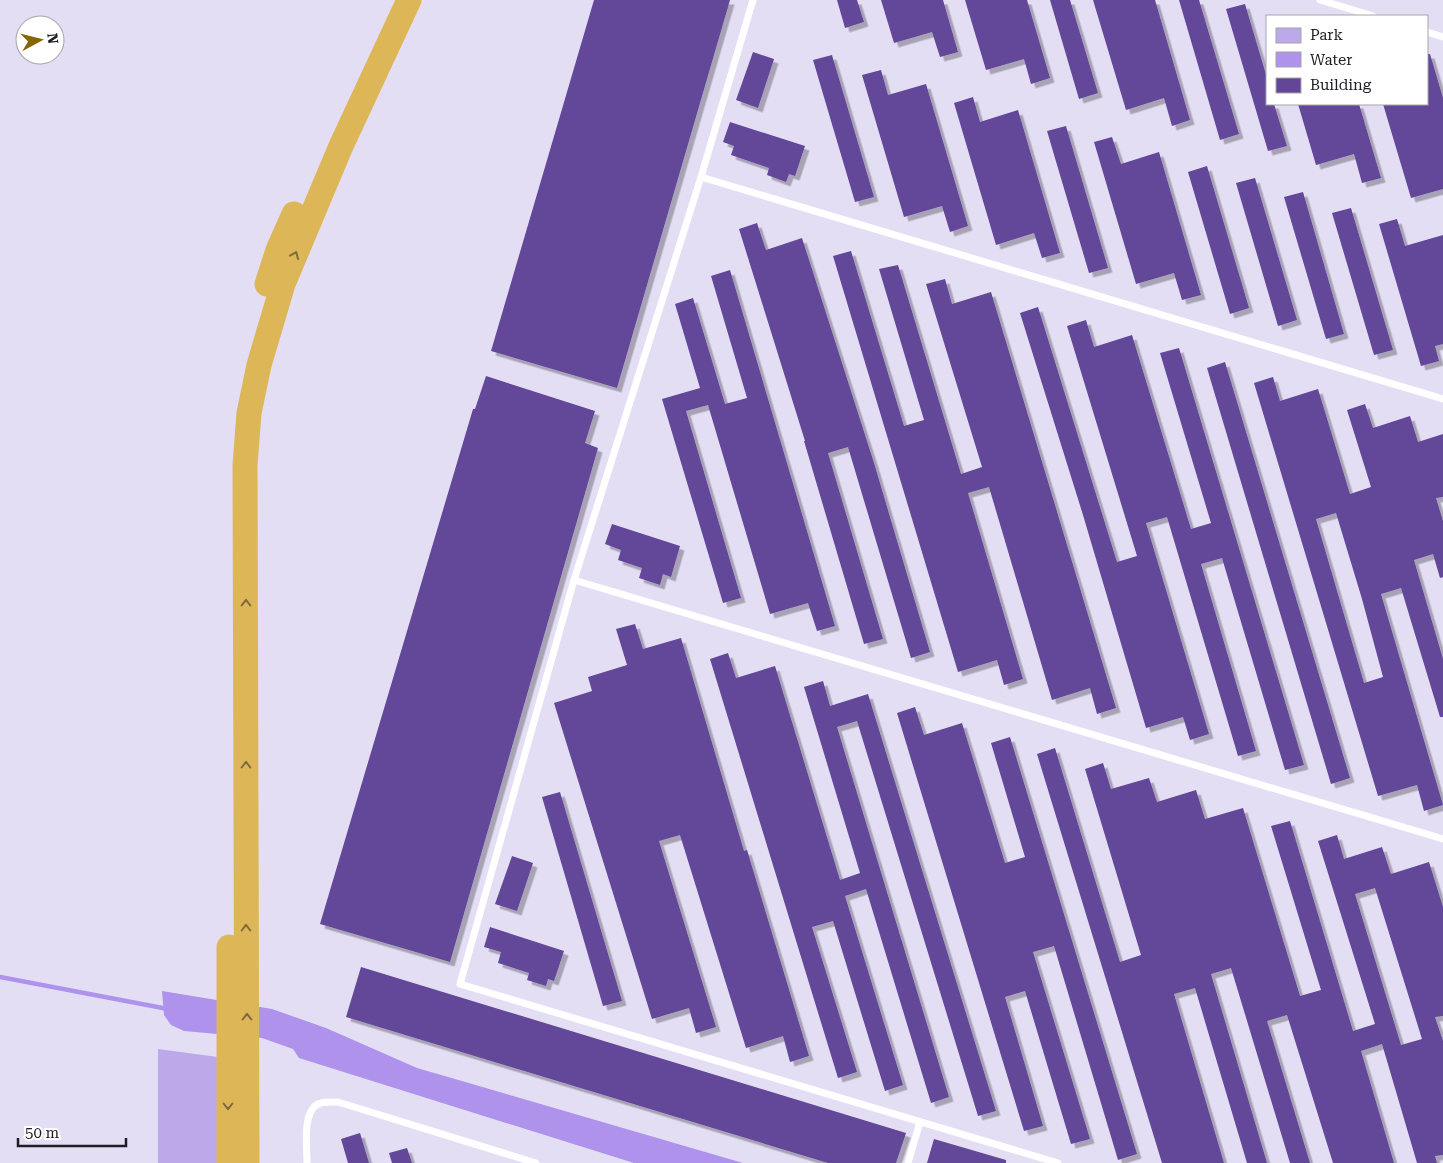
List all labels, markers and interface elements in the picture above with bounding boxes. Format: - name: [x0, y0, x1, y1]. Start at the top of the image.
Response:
- north arrow: [15, 15, 65, 65]
- legend: [1266, 15, 1428, 105]
- text: Park: [1310, 26, 1344, 44]
- text: N: [44, 32, 62, 45]
- text: Water: [1310, 51, 1352, 69]
- text: Building: [1310, 76, 1372, 94]
- one-way arrow: [289, 251, 300, 260]
- one-way arrow: [241, 598, 251, 606]
- one-way arrow: [241, 761, 251, 768]
- one-way arrow: [241, 923, 251, 931]
- one-way arrow: [242, 1013, 252, 1020]
- one-way arrow: [223, 1102, 233, 1110]
- scale bar: [18, 1116, 125, 1148]
- text: 50 m: [25, 1124, 60, 1142]

